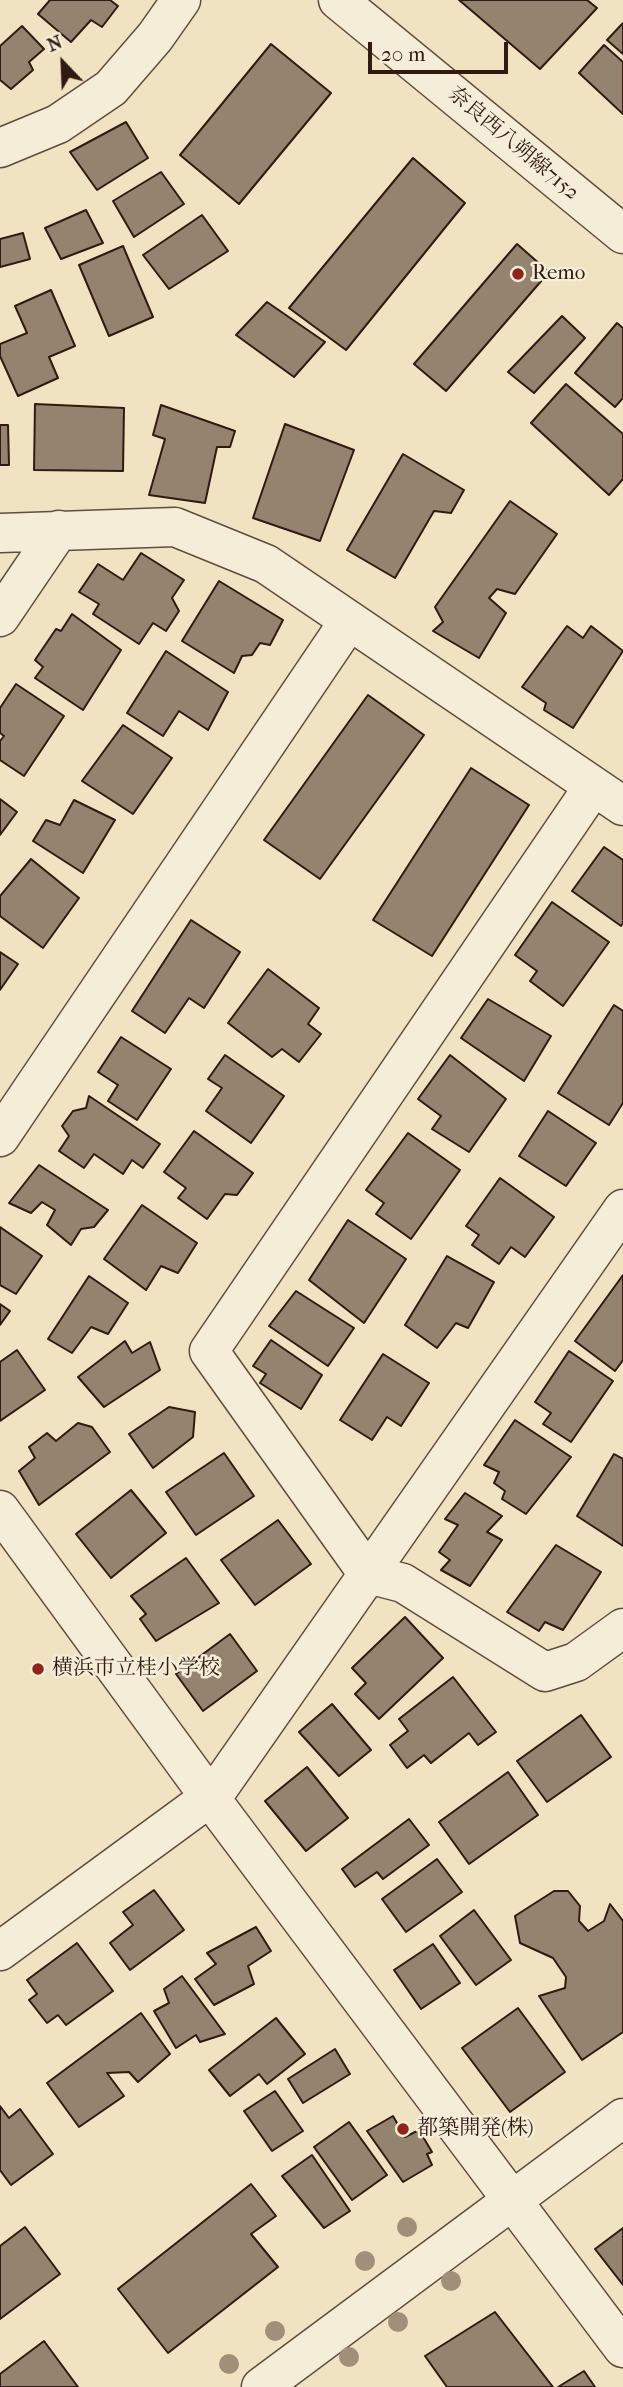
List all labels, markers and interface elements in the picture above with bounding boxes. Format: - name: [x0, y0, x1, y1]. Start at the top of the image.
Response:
- north arrow: [28, 28, 98, 98]
- scale bar: [371, 28, 511, 72]
- text: N: [44, 31, 66, 57]
- text: 20 m: [381, 42, 425, 66]
- street label: 奈良西八朔線7152: [442, 82, 584, 206]
- place label: Remo: [532, 261, 585, 287]
- marker: Remo: [510, 266, 526, 282]
- place label: 横浜市立桂小学校: [52, 1656, 220, 1682]
- marker: 横浜市立桂小学校: [30, 1661, 46, 1677]
- place label: 都築開発(株): [417, 2116, 534, 2142]
- marker: 都築開発(株): [395, 2121, 411, 2137]

